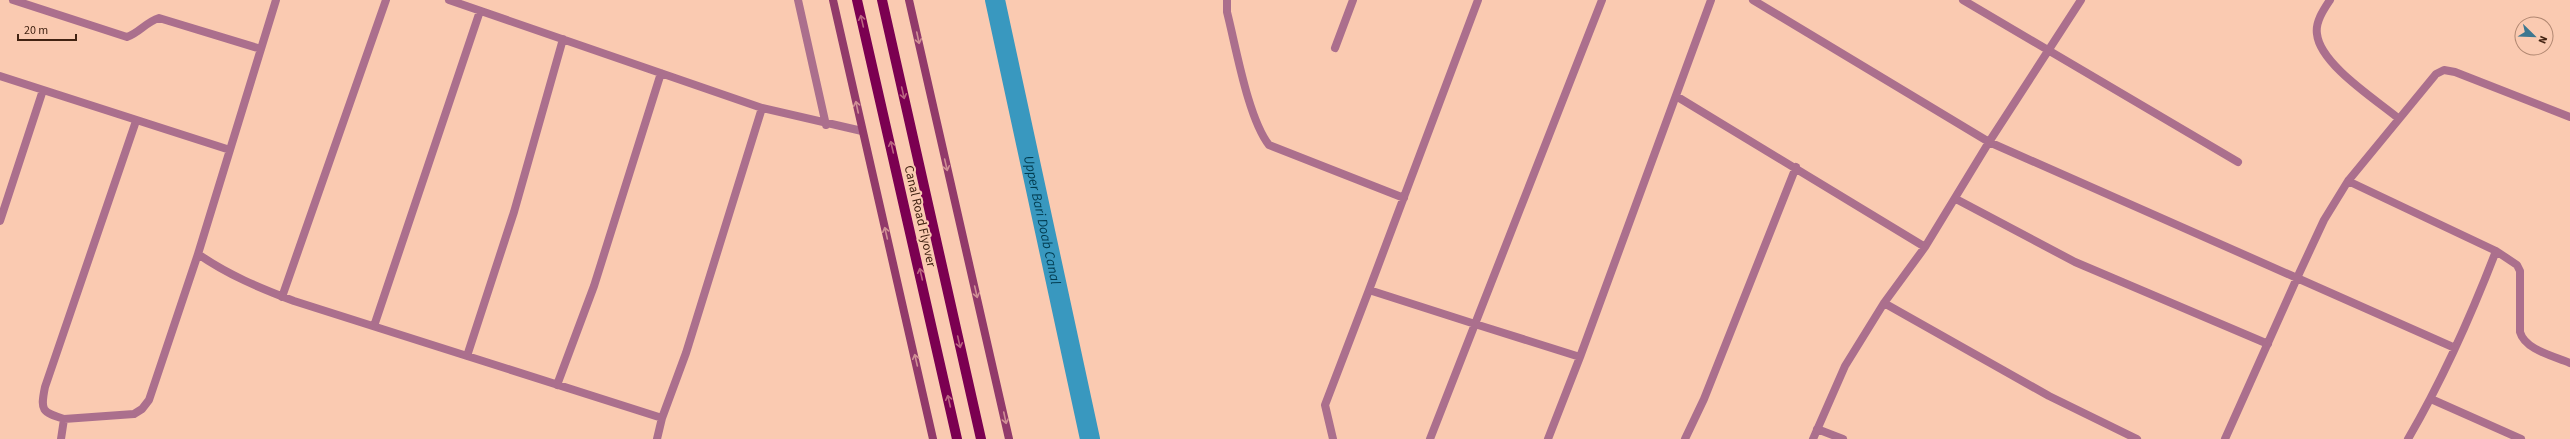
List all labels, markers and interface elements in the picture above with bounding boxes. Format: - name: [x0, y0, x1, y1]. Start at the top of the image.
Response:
- one-way arrow: [858, 15, 866, 28]
- scale bar: [18, 16, 76, 42]
- north arrow: [2514, 16, 2554, 56]
- text: 20 m: [24, 22, 48, 39]
- one-way arrow: [914, 31, 922, 44]
- text: N: [2534, 33, 2551, 46]
- one-way arrow: [899, 86, 907, 99]
- one-way arrow: [852, 101, 860, 114]
- one-way arrow: [888, 141, 896, 154]
- water label: Upper Bari Doab Canal: [1018, 154, 1065, 287]
- one-way arrow: [943, 158, 950, 171]
- street label: Canal Road Flyover: [900, 164, 941, 269]
- one-way arrow: [882, 227, 890, 240]
- one-way arrow: [916, 268, 924, 281]
- one-way arrow: [972, 285, 980, 298]
- one-way arrow: [956, 335, 964, 348]
- one-way arrow: [912, 354, 919, 367]
- one-way arrow: [944, 395, 952, 408]
- one-way arrow: [1001, 411, 1009, 424]

